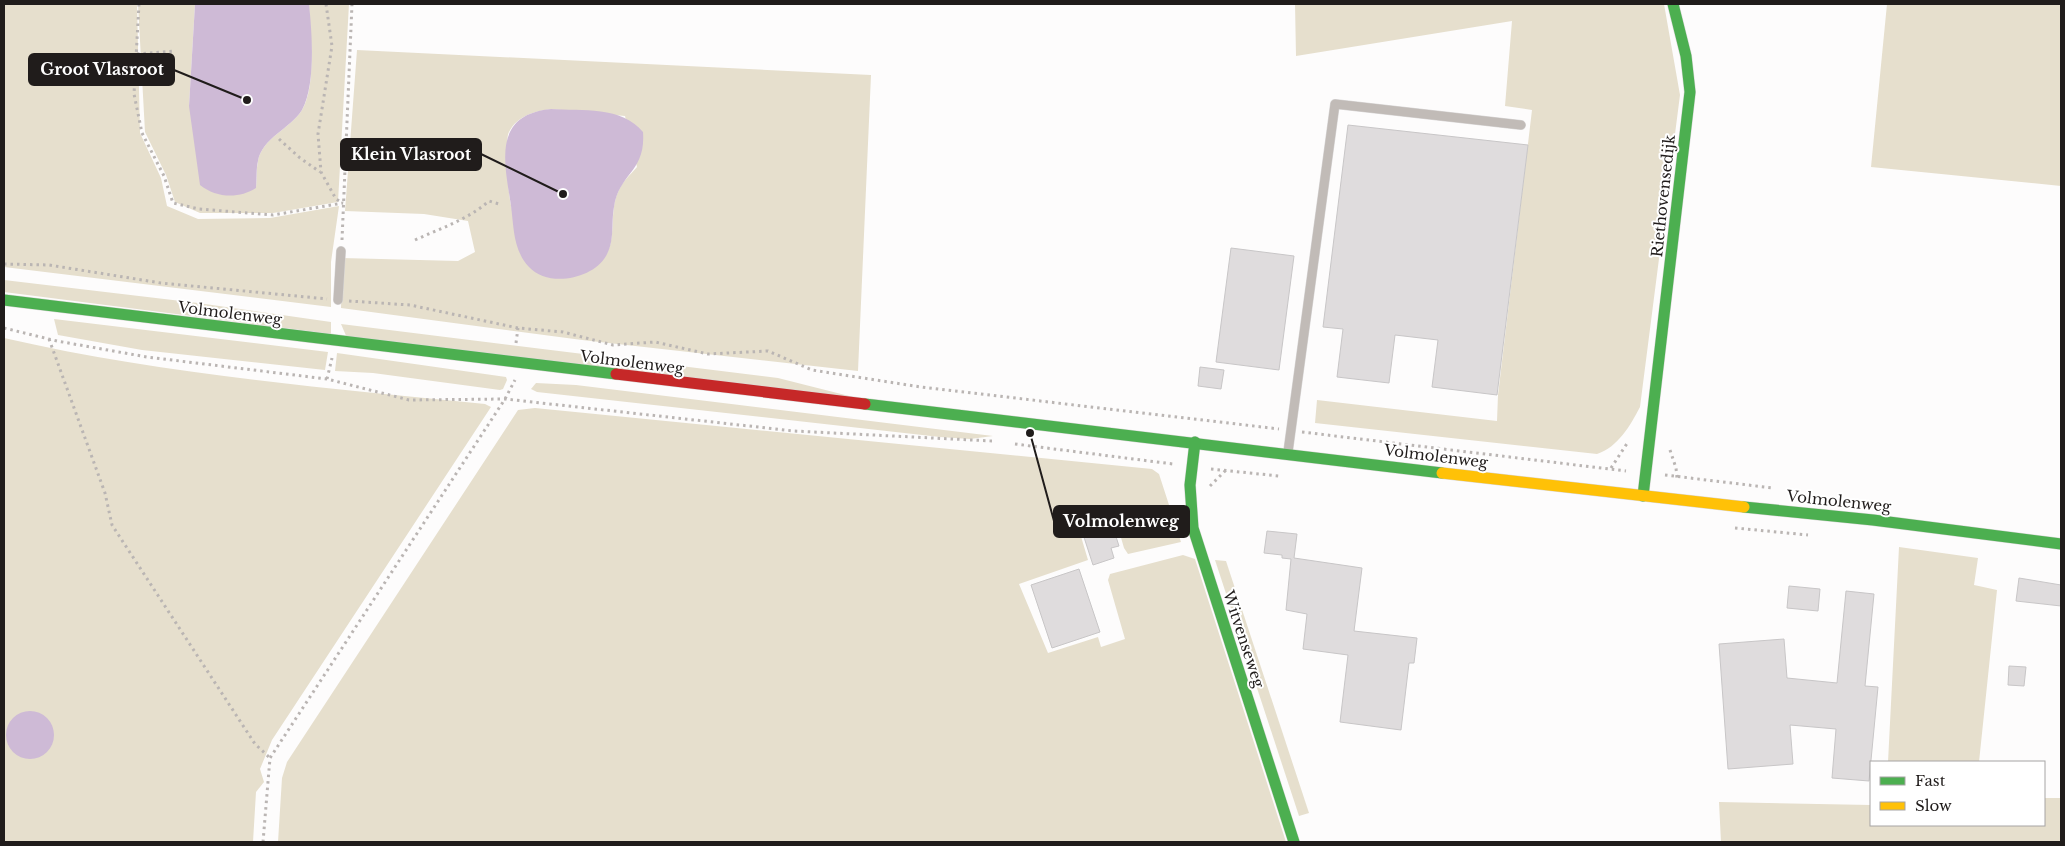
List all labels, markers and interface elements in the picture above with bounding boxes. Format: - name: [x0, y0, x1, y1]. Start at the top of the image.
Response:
- callout: Groot Vlasroot: [29, 54, 174, 85]
- text: Groot Vlasroot: [40, 59, 165, 79]
- street label: Riethovensedijk: [1647, 133, 1679, 258]
- callout: Klein Vlasroot: [341, 139, 481, 170]
- text: Klein Vlasroot: [351, 144, 472, 164]
- street label: Volmolenweg: [176, 297, 284, 329]
- street label: Volmolenweg: [578, 346, 686, 378]
- street label: Volmolenweg: [1382, 440, 1490, 472]
- street label: Volmolenweg: [1785, 486, 1893, 516]
- callout: Volmolenweg: [1054, 506, 1189, 537]
- text: Volmolenweg: [1062, 511, 1180, 531]
- street label: Witvenseweg: [1219, 587, 1269, 691]
- legend: [1870, 761, 2045, 826]
- text: Fast: [1915, 771, 1946, 790]
- text: Slow: [1915, 796, 1952, 815]

